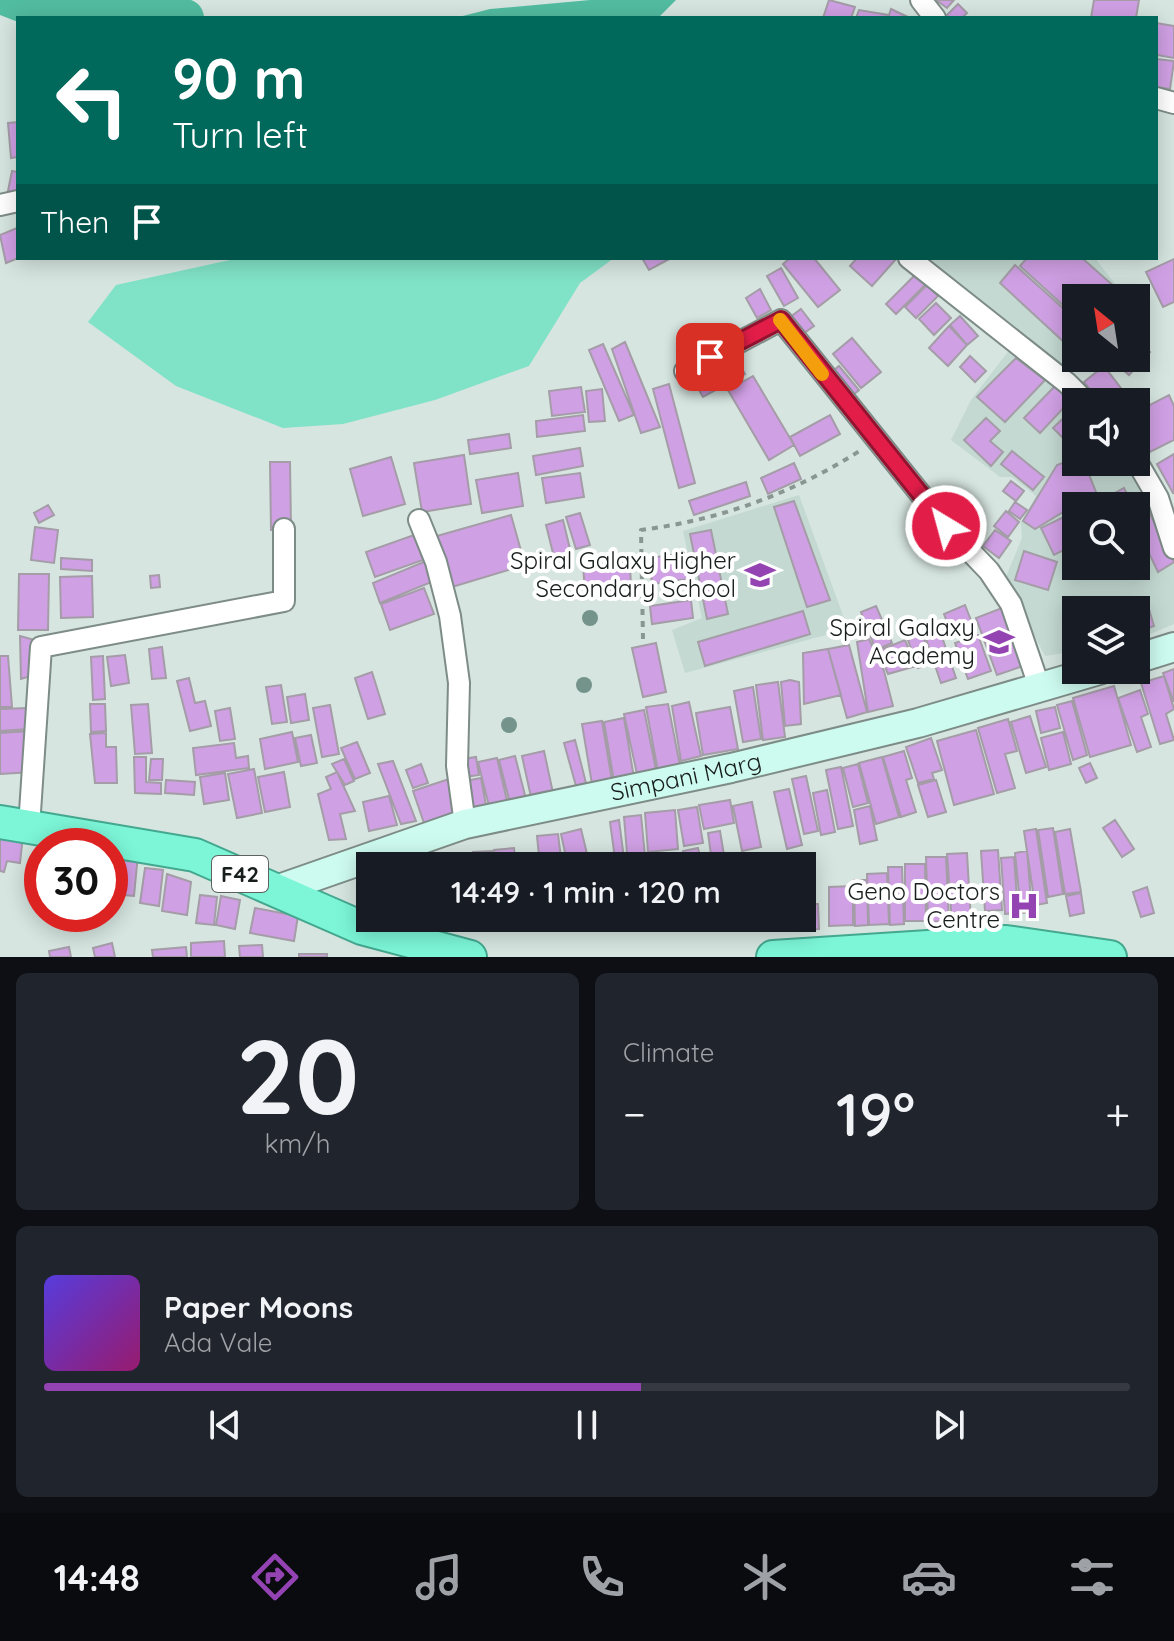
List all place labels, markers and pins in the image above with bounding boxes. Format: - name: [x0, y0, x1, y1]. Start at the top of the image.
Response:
- pin: [676, 323, 744, 391]
- place label: Spiral Galaxy Higher Secondary School: [510, 545, 736, 603]
- school or university icon: Spiral Galaxy Higher Secondary School: [743, 558, 777, 592]
- place label: Spiral Galaxy Academy: [829, 612, 975, 670]
- school or university icon: Spiral Galaxy Academy: [982, 625, 1016, 659]
- place label: Geno Doctors Centre: [847, 876, 1000, 934]
- hospital icon: Geno Doctors Centre: [1007, 889, 1041, 923]

